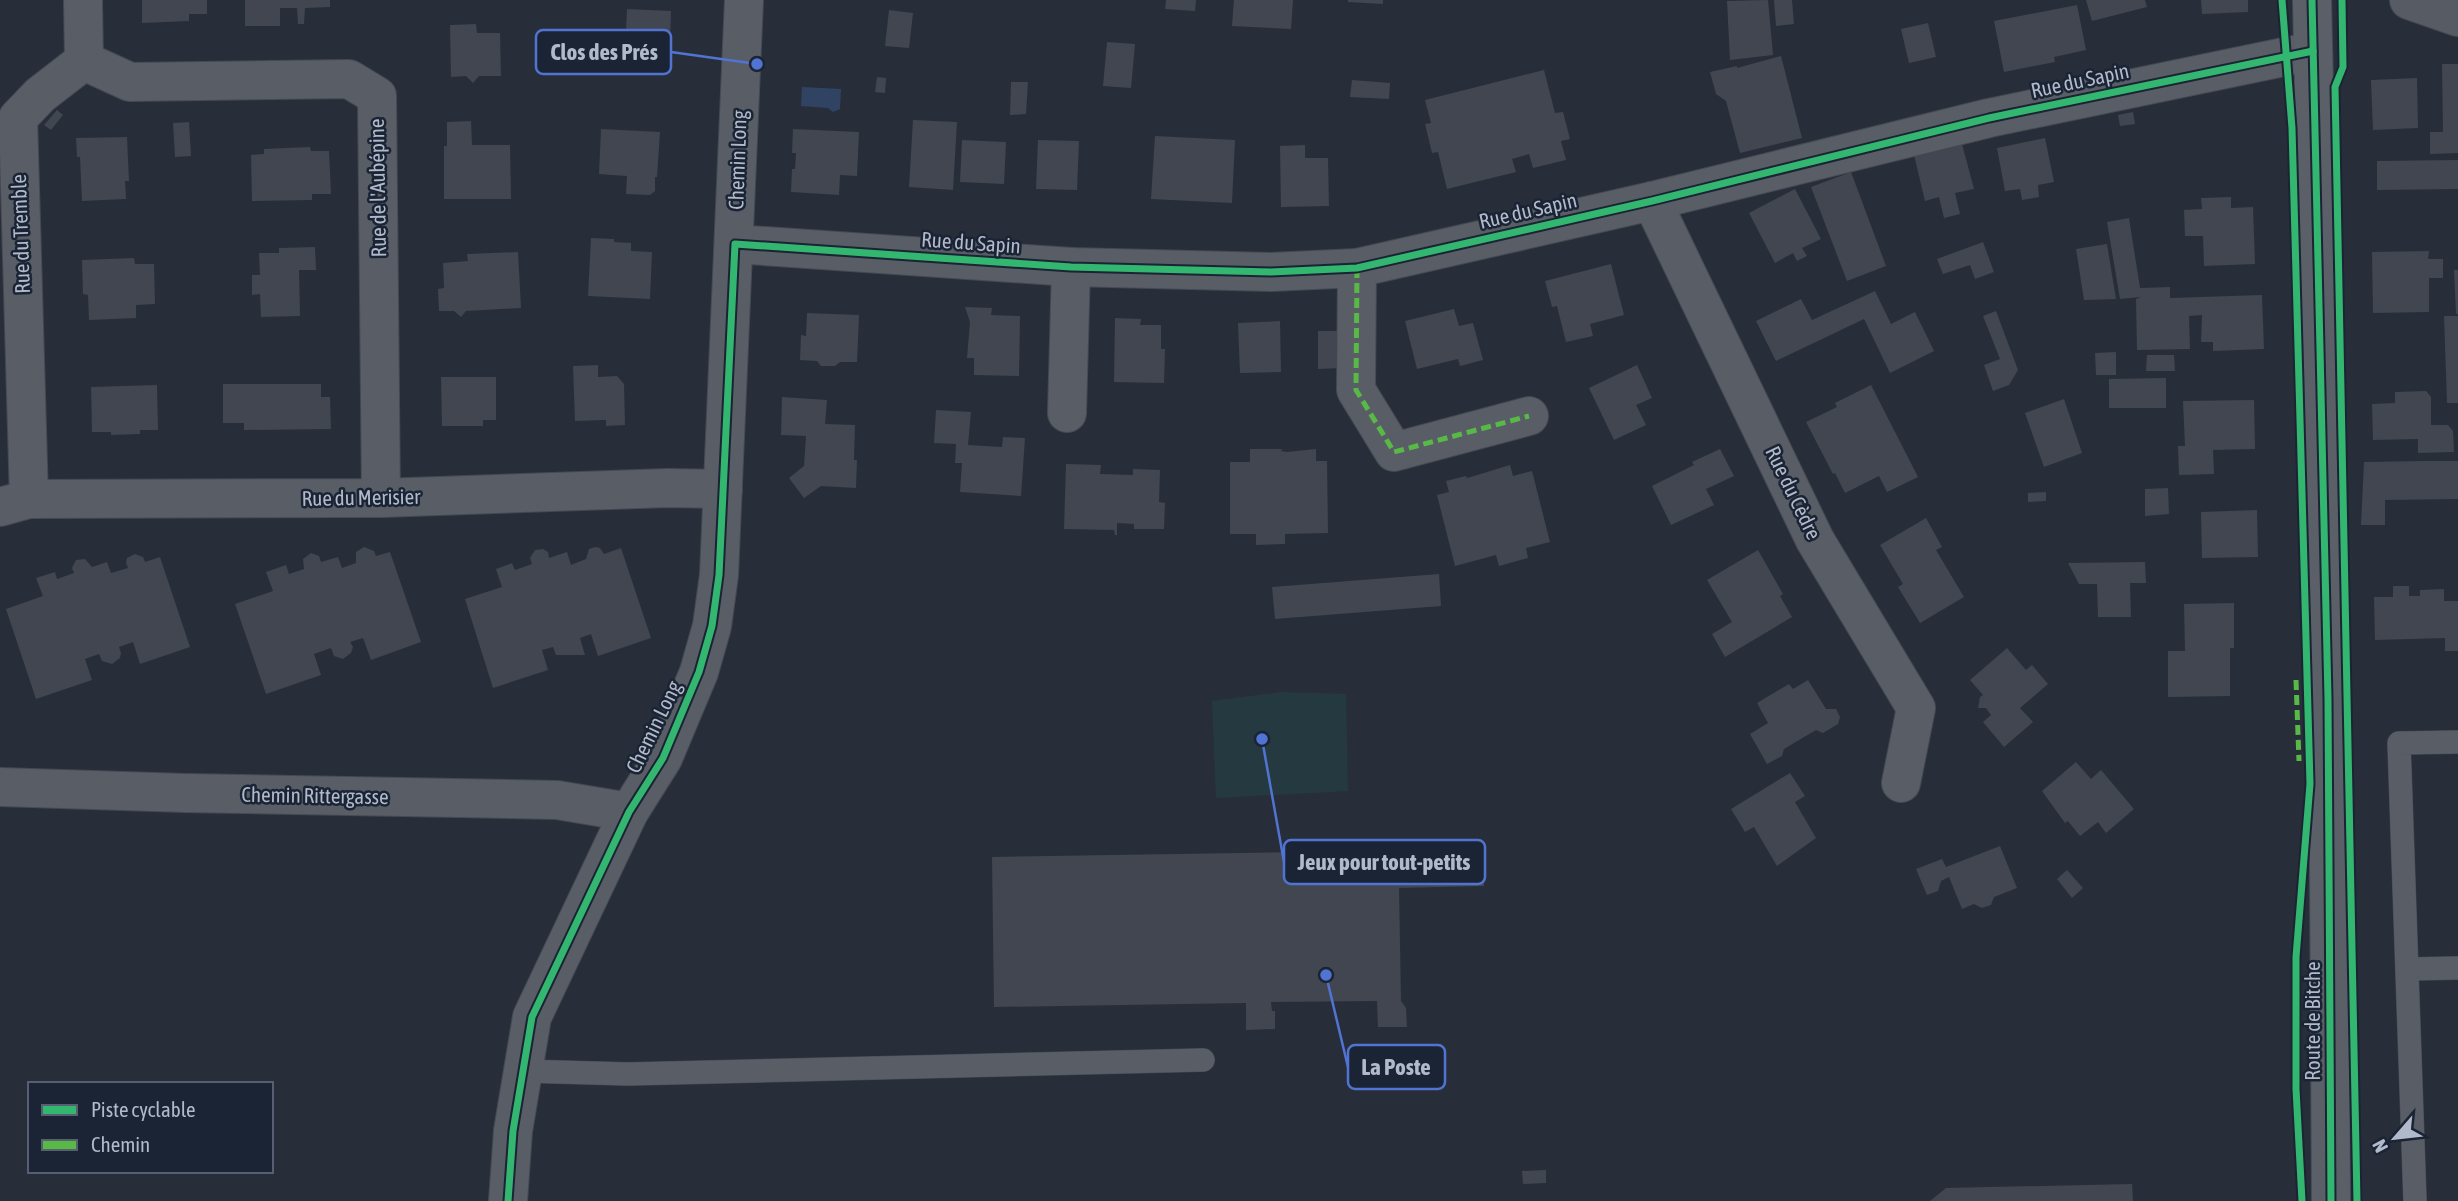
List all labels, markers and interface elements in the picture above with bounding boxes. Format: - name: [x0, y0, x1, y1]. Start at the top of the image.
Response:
- callout: Clos des Prés: [536, 30, 671, 74]
- text: Clos des Prés: [550, 39, 658, 65]
- street label: Rue du Sapin: [2029, 58, 2131, 102]
- street label: Chemin Long: [723, 110, 751, 210]
- street label: Rue de l'Aubépine: [364, 118, 390, 258]
- street label: Rue du Tremble: [6, 174, 34, 294]
- street label: Rue du Sapin: [1477, 187, 1579, 233]
- street label: Rue du Sapin: [921, 227, 1022, 257]
- street label: Rue du Cèdre: [1761, 442, 1827, 543]
- street label: Rue du Merisier: [301, 484, 421, 510]
- street label: Chemin Long: [621, 677, 686, 776]
- street label: Chemin Rittergasse: [241, 782, 389, 808]
- callout: Jeux pour tout-petits: [1284, 840, 1485, 884]
- text: Jeux pour tout-petits: [1297, 849, 1470, 875]
- street label: Route de Bitche: [2300, 961, 2324, 1081]
- callout: La Poste: [1348, 1045, 1445, 1089]
- text: La Poste: [1361, 1054, 1431, 1080]
- legend: [28, 1082, 273, 1173]
- text: Piste cyclable: [91, 1097, 196, 1121]
- north arrow: [2360, 1103, 2430, 1173]
- text: Chemin: [91, 1132, 150, 1156]
- text: N: [2368, 1136, 2392, 1156]

